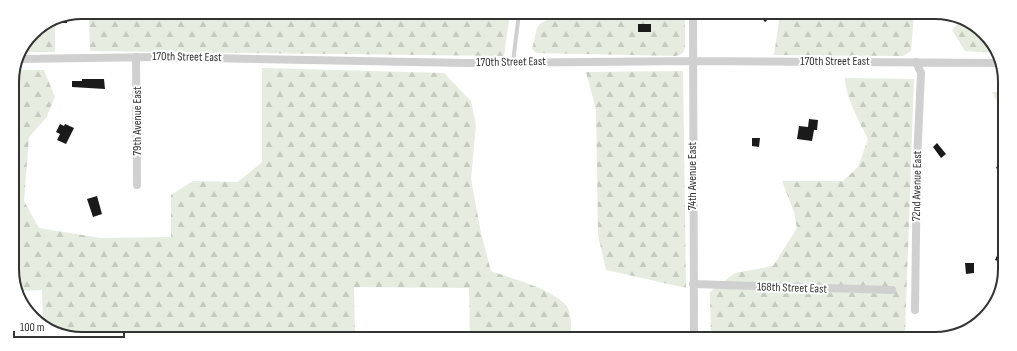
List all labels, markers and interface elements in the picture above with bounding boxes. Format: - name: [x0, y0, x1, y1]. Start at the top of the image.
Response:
- street label: 170th Street East: [152, 49, 222, 65]
- street label: 170th Street East: [476, 54, 546, 70]
- street label: 170th Street East: [800, 54, 870, 69]
- street label: 79th Avenue East: [130, 86, 145, 156]
- street label: 74th Avenue East: [685, 141, 700, 210]
- street label: 72nd Avenue East: [909, 150, 925, 221]
- street label: 168th Street East: [757, 279, 828, 297]
- scale bar: [14, 313, 124, 339]
- text: 100 m: [20, 320, 45, 335]

